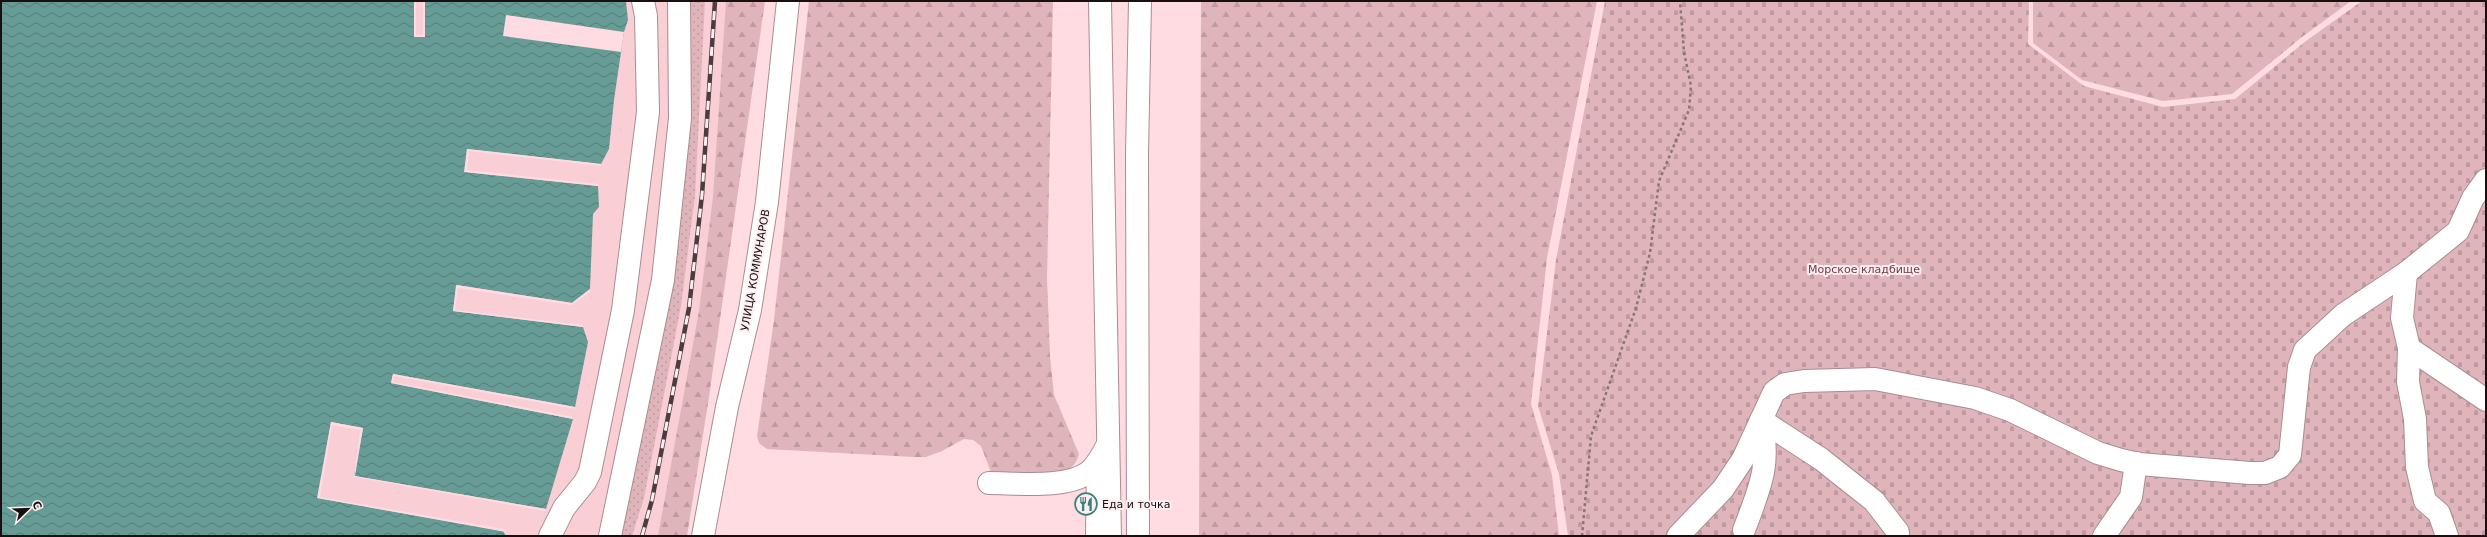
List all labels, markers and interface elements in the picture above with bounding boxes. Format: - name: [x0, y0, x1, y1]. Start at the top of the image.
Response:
- street label: УЛИЦА КОММУНАРОВ: [738, 208, 773, 332]
- park label: Морское кладбище: [1808, 263, 1920, 276]
- north arrow: [8, 489, 48, 529]
- restaurant icon: Еда и точка: [1073, 491, 1099, 517]
- place label: Еда и точка: [1102, 498, 1170, 511]
- text: С: [29, 499, 44, 512]

